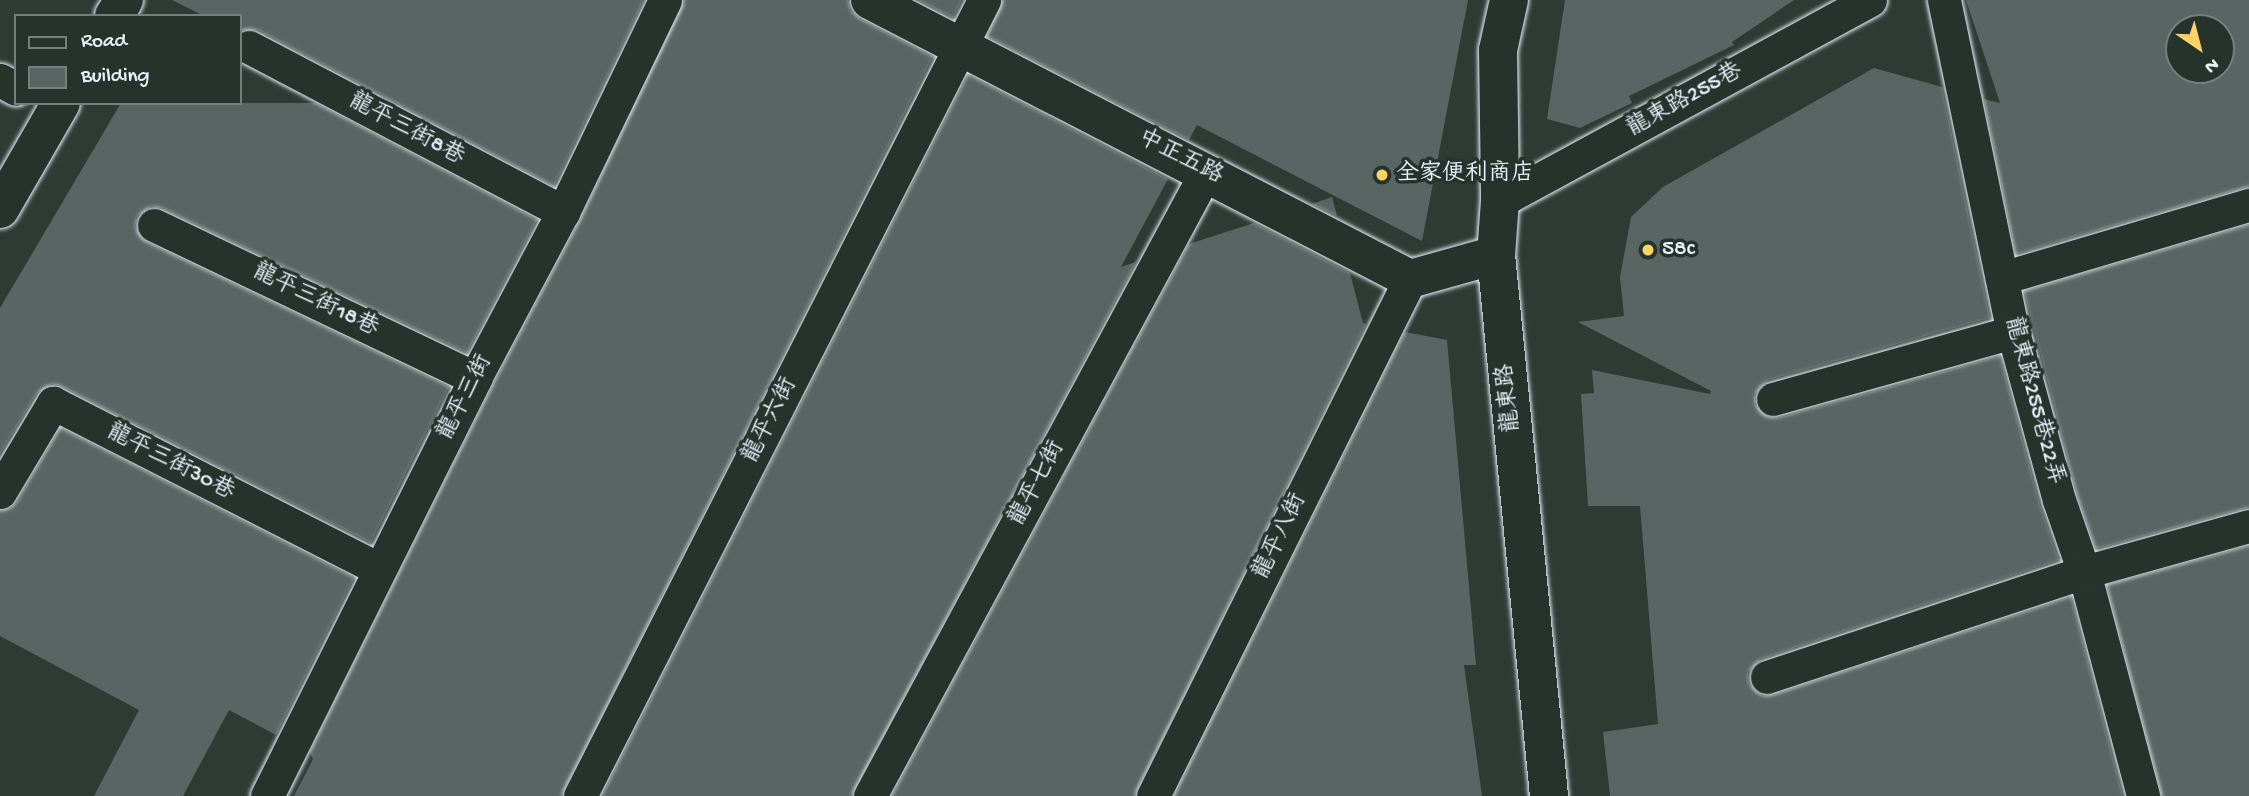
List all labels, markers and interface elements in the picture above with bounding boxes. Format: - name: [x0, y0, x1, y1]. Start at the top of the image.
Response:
- legend: [14, 14, 242, 105]
- north arrow: [2165, 14, 2235, 84]
- text: Road: [81, 30, 127, 55]
- text: N: [2200, 52, 2223, 78]
- street label: 龍東路255巷: [1623, 58, 1747, 144]
- text: Building: [81, 65, 150, 90]
- street label: 龍平三街8巷: [343, 88, 469, 172]
- street label: 中正五路: [1133, 125, 1227, 191]
- place label: 全家便利商店: [1396, 161, 1534, 189]
- marker: 全家便利商店: [1374, 167, 1390, 183]
- place label: 58c: [1662, 236, 1695, 264]
- marker: 58c: [1640, 242, 1656, 258]
- street label: 龍平三街18巷: [247, 259, 383, 343]
- street label: 龍東路255巷22弄: [1997, 314, 2069, 488]
- street label: 龍平三街: [433, 351, 499, 445]
- street label: 龍東路: [1493, 362, 1527, 434]
- street label: 龍平六街: [738, 374, 804, 468]
- street label: 龍平三街30巷: [101, 419, 239, 507]
- street label: 龍平七街: [1004, 437, 1072, 531]
- street label: 龍平八街: [1248, 490, 1314, 584]

